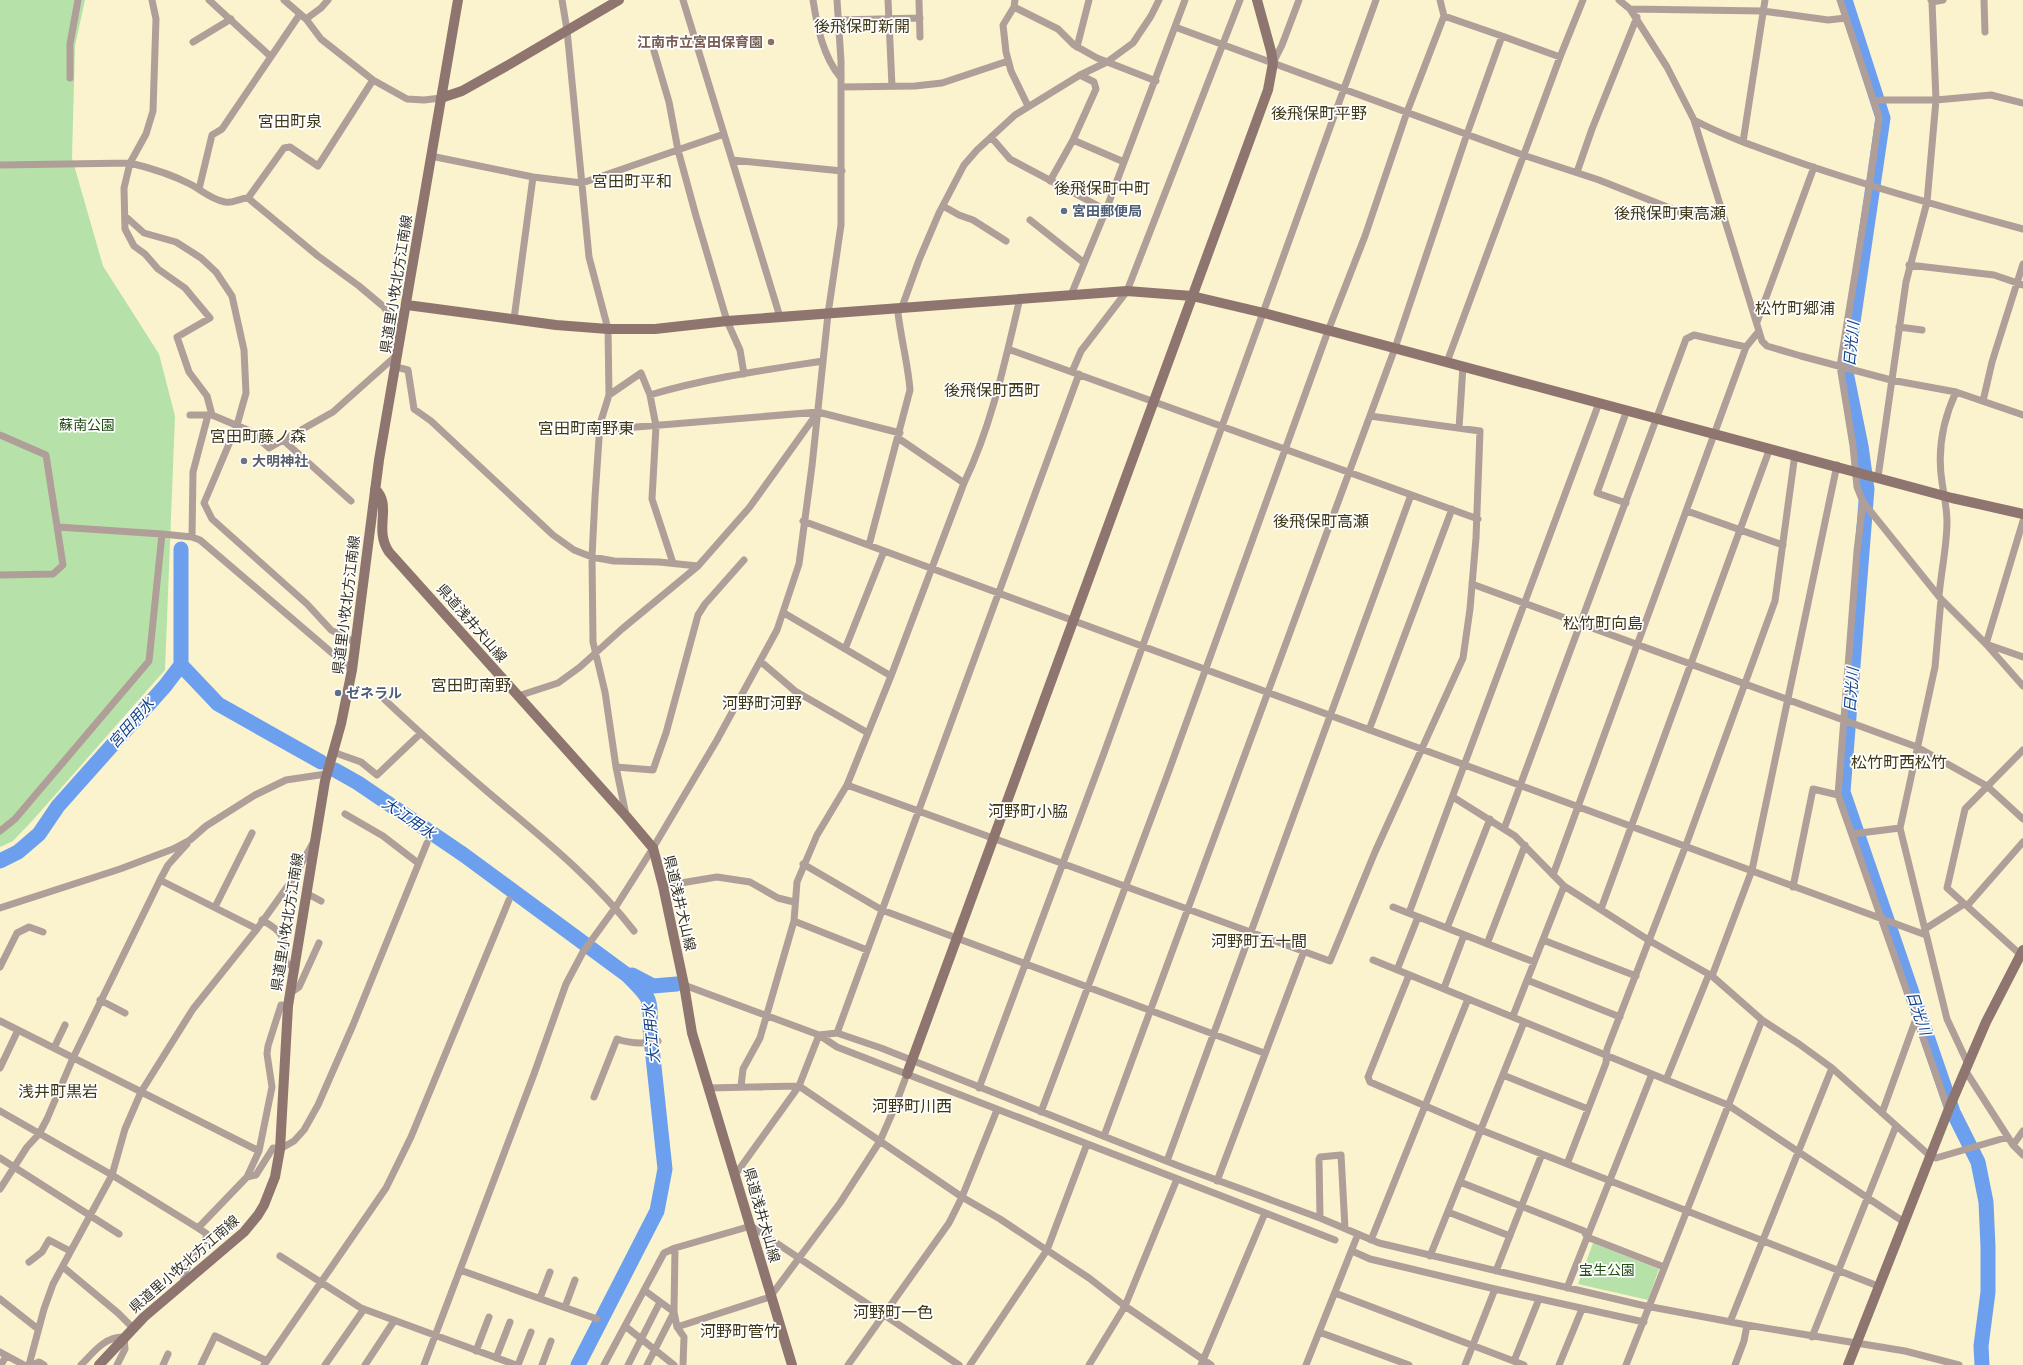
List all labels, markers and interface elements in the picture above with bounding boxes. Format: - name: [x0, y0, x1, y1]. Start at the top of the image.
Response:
- district label: 後飛保町新開: [814, 18, 910, 35]
- place label: 江南市立宮田保育園: [637, 34, 763, 50]
- marker: 江南市立宮田保育園: [766, 37, 776, 47]
- district label: 後飛保町平野: [1271, 105, 1367, 122]
- district label: 宮田町泉: [258, 113, 322, 130]
- district label: 宮田町平和: [592, 173, 672, 190]
- district label: 後飛保町中町: [1054, 180, 1150, 197]
- place label: 宮田郵便局: [1072, 203, 1142, 219]
- district label: 後飛保町東高瀬: [1614, 205, 1726, 222]
- marker: 宮田郵便局: [1059, 206, 1069, 216]
- street label: 県道里小牧北方江南線: [377, 214, 415, 354]
- district label: 松竹町郷浦: [1755, 300, 1835, 317]
- water label: 日光川: [1841, 319, 1862, 367]
- district label: 後飛保町西町: [944, 382, 1040, 399]
- park label: 蘇南公園: [59, 417, 115, 433]
- district label: 宮田町南野東: [538, 420, 634, 437]
- district label: 宮田町藤ノ森: [210, 428, 306, 445]
- place label: 大明神社: [252, 453, 308, 469]
- marker: 大明神社: [239, 456, 249, 466]
- district label: 後飛保町高瀬: [1273, 513, 1369, 530]
- street label: 県道里小牧北方江南線: [330, 535, 362, 675]
- street label: 県道浅井犬山線: [434, 581, 510, 665]
- district label: 松竹町向島: [1563, 615, 1643, 632]
- water label: 日光川: [1841, 665, 1861, 713]
- district label: 宮田町南野: [431, 677, 511, 694]
- place label: ゼネラル: [346, 685, 402, 701]
- marker: ゼネラル: [333, 688, 343, 698]
- water label: 宮田用水: [105, 693, 158, 751]
- district label: 河野町河野: [722, 695, 802, 712]
- district label: 松竹町西松竹: [1851, 754, 1947, 771]
- water label: 大江用水: [379, 794, 440, 843]
- district label: 河野町小脇: [988, 803, 1068, 820]
- street label: 県道里小牧北方江南線: [268, 852, 306, 992]
- street label: 県道浅井犬山線: [661, 853, 699, 953]
- district label: 河野町五十間: [1211, 933, 1307, 950]
- water label: 日光川: [1904, 989, 1935, 1039]
- water label: 大江用水: [639, 1001, 663, 1065]
- district label: 浅井町黒岩: [18, 1083, 98, 1100]
- district label: 河野町川西: [872, 1098, 952, 1115]
- street label: 県道浅井犬山線: [741, 1166, 783, 1264]
- street label: 県道里小牧北方江南線: [126, 1212, 242, 1316]
- park label: 宝生公園: [1579, 1262, 1635, 1278]
- district label: 河野町一色: [853, 1304, 933, 1321]
- district label: 河野町管竹: [700, 1323, 780, 1340]

